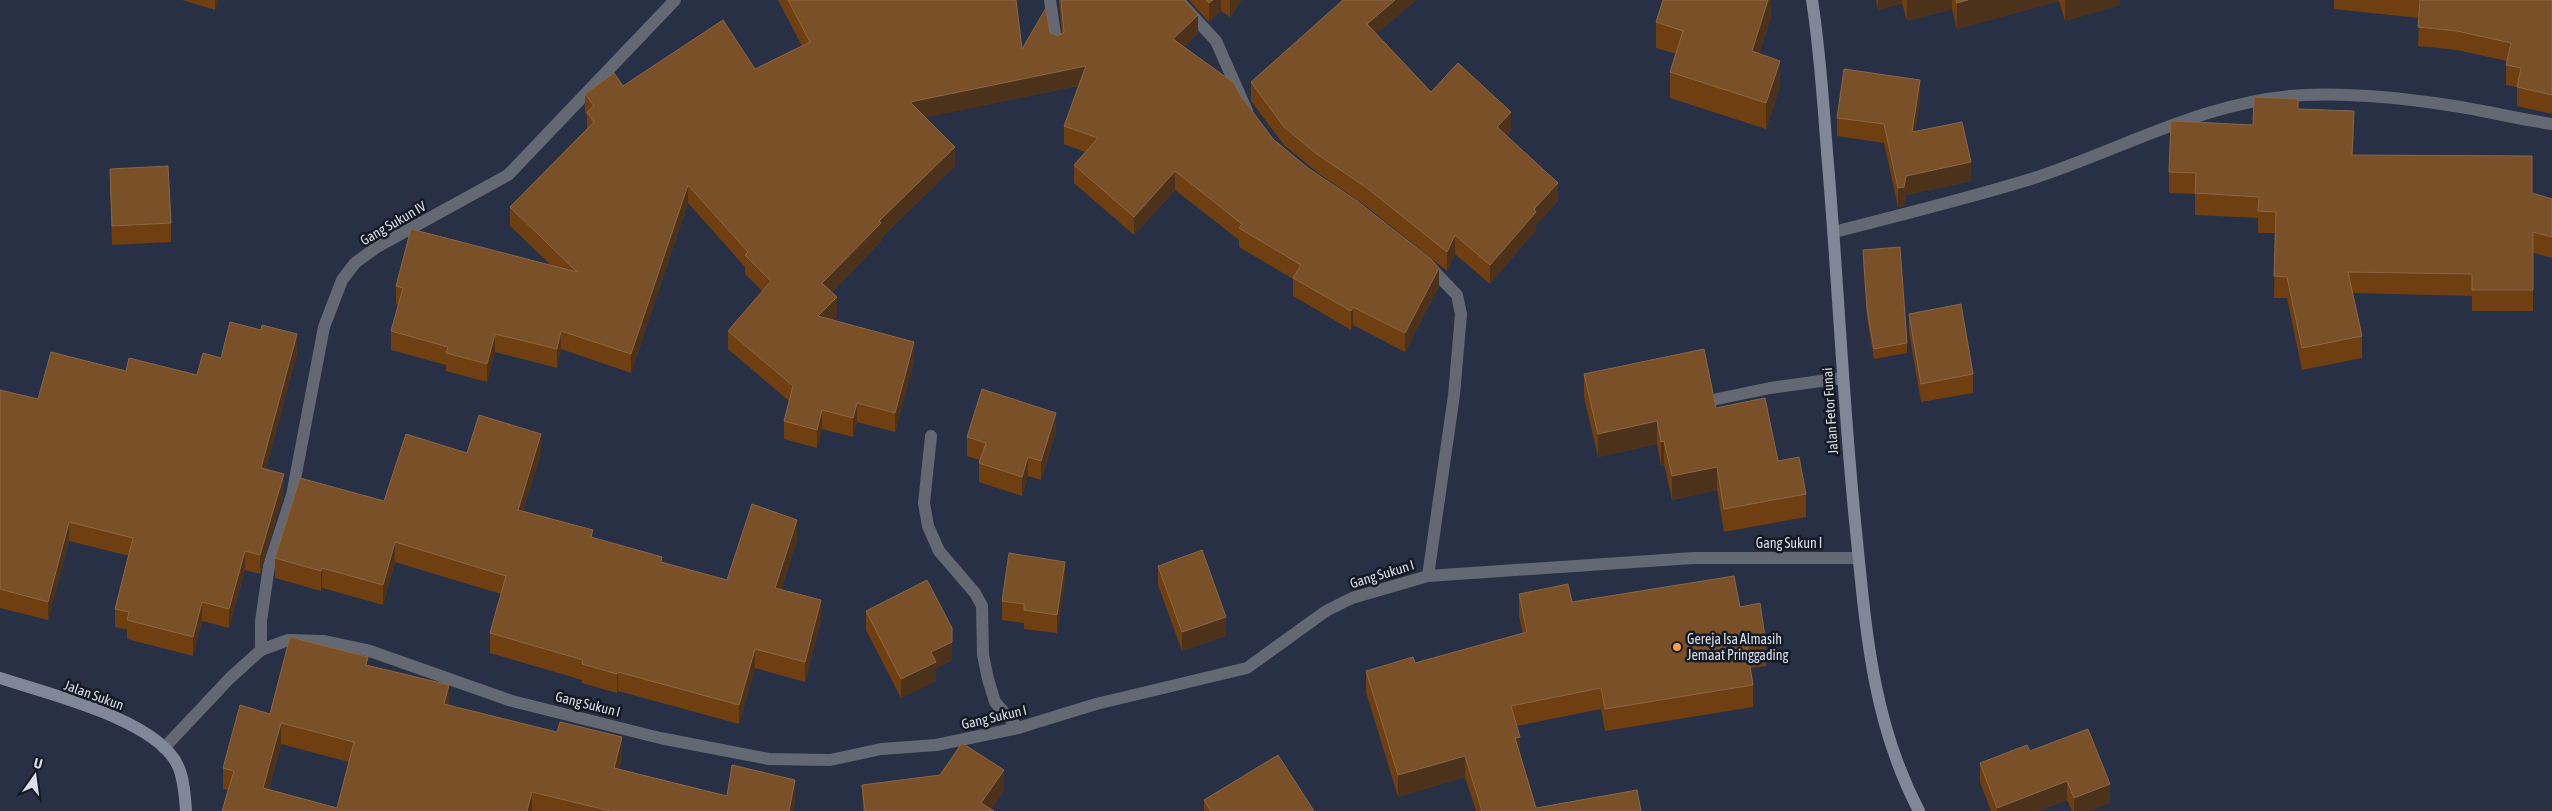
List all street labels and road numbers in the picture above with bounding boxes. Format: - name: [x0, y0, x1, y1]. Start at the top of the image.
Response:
- street label: Gang Sukun IV: [357, 198, 429, 248]
- street label: Jalan Fetor Funai: [1819, 367, 1841, 455]
- street label: Gang Sukun I: [1756, 535, 1822, 551]
- street label: Gang Sukun I: [1348, 557, 1416, 591]
- street label: Jalan Sukun: [62, 677, 126, 713]
- street label: Gang Sukun I: [554, 688, 622, 720]
- street label: Gang Sukun I: [960, 702, 1028, 732]

